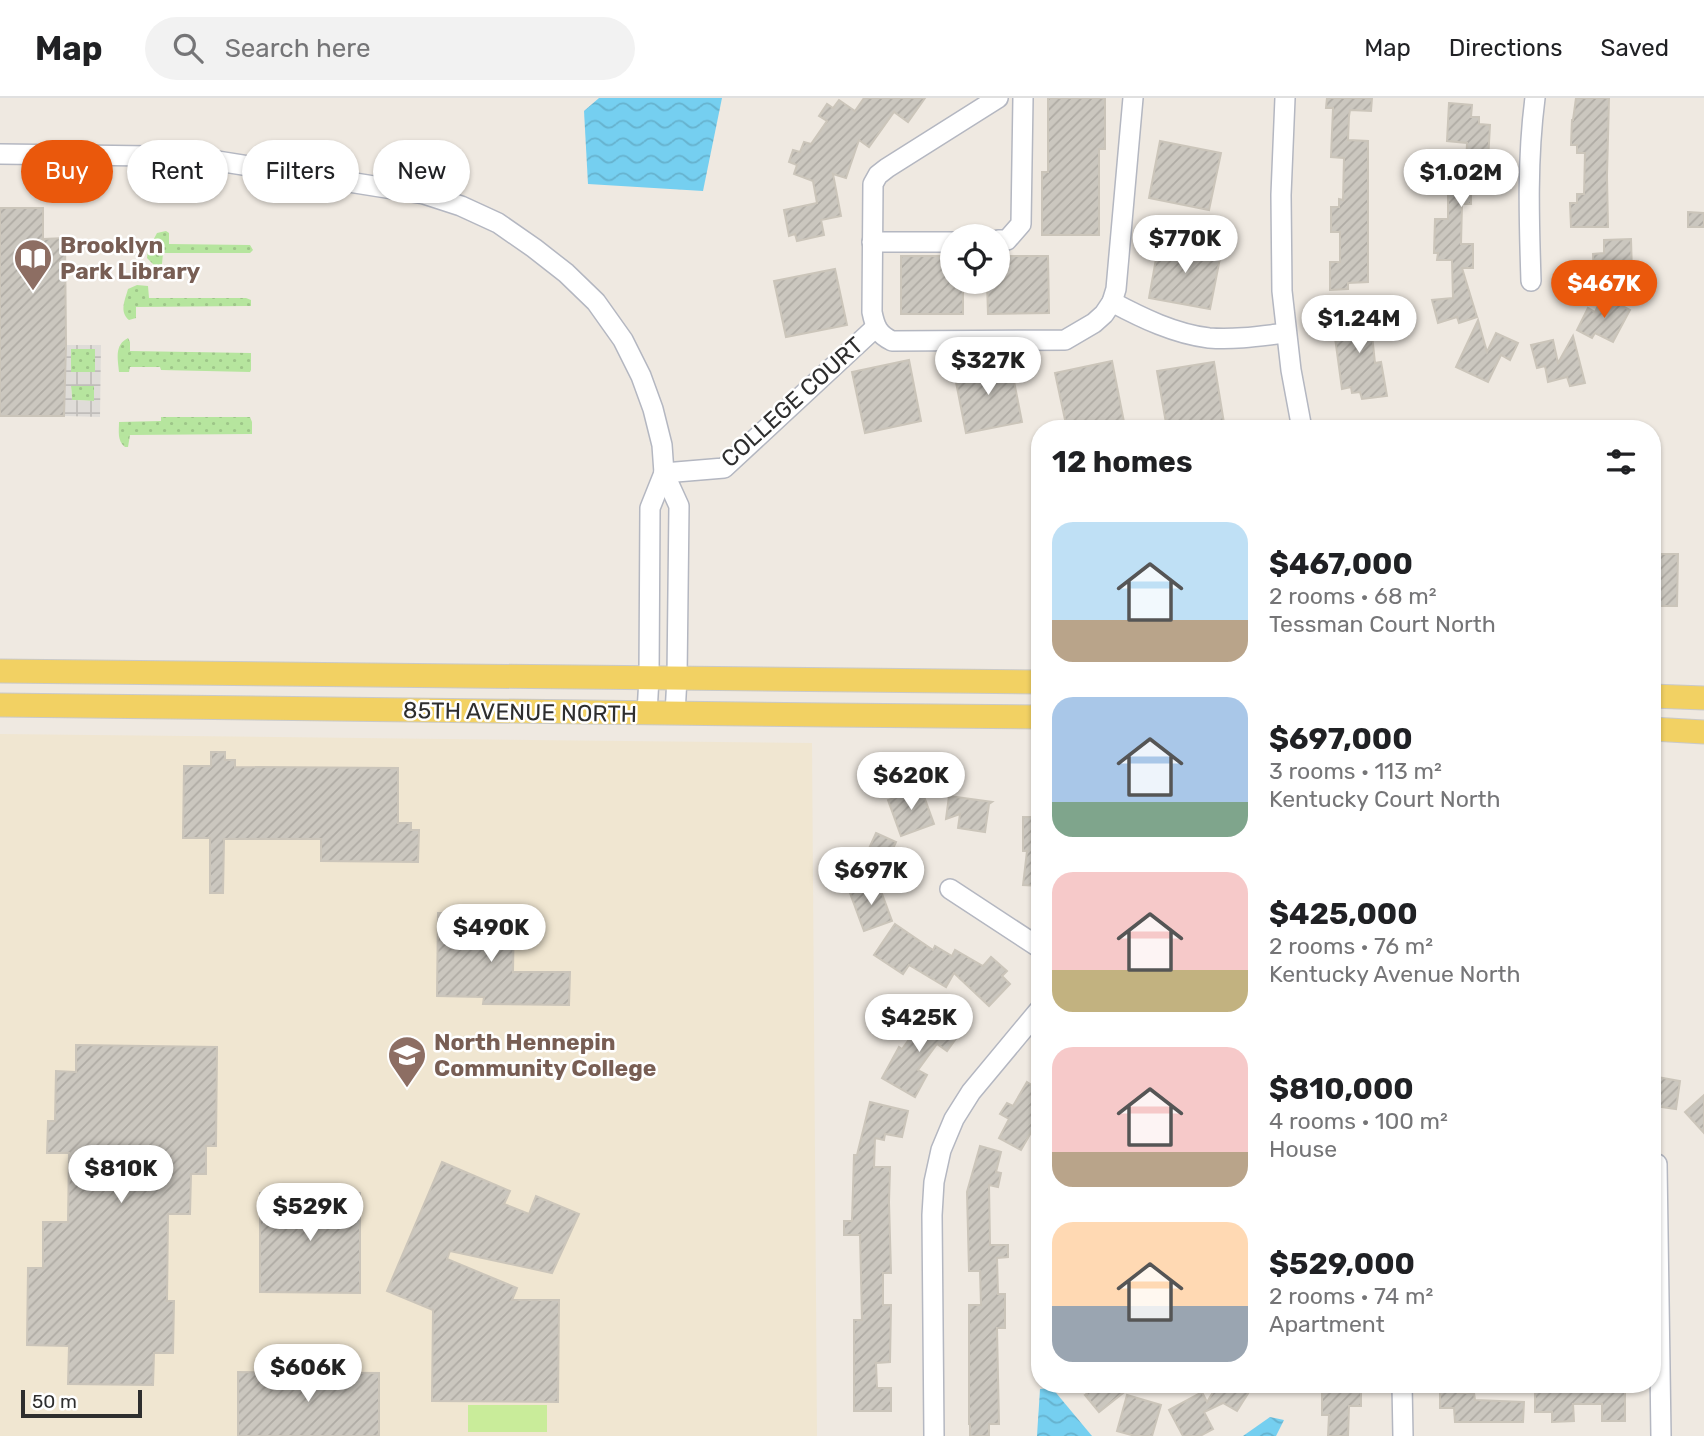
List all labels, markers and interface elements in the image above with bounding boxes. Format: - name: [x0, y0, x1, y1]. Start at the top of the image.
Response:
- search box: [145, 17, 635, 80]
- text: Map: [35, 29, 103, 68]
- icon: search: [169, 29, 207, 67]
- text: Search here: [225, 33, 370, 64]
- text: Map: [1364, 34, 1411, 62]
- text: Directions: [1449, 34, 1562, 62]
- text: Saved: [1600, 34, 1669, 62]
- chip: Buy: [21, 140, 113, 203]
- chip: Rent: [127, 140, 228, 203]
- chip: Filters: [242, 140, 359, 203]
- chip: New: [373, 140, 470, 203]
- pin: $1.02M: [1404, 150, 1518, 209]
- text: $1.02M: [1420, 158, 1502, 186]
- pin: $770K: [1136, 216, 1234, 275]
- map controls: [940, 224, 1010, 294]
- button: locate: [940, 224, 1010, 294]
- text: $770K: [1149, 224, 1221, 252]
- place label: Brooklyn Park Library: [60, 231, 201, 285]
- library icon: Brooklyn Park Library: [12, 237, 54, 292]
- pin: $467K: [1555, 260, 1653, 320]
- text: $467K: [1567, 269, 1641, 297]
- pin: $1.24M: [1302, 296, 1416, 355]
- text: $1.24M: [1318, 304, 1400, 332]
- street label: COLLEGE COURT: [715, 331, 869, 473]
- pin: $327K: [939, 338, 1037, 397]
- text: $327K: [951, 346, 1025, 374]
- icon: filters: [1602, 443, 1640, 481]
- text: 12 homes: [1052, 444, 1193, 480]
- text: $467,000: [1269, 546, 1413, 582]
- icon: home: [1108, 550, 1192, 634]
- text: 2 rooms · 68 m²: [1269, 582, 1437, 610]
- text: Tessman Court North: [1269, 610, 1496, 638]
- street label: 85TH AVENUE NORTH: [403, 696, 637, 728]
- text: $697,000: [1269, 721, 1413, 757]
- icon: home: [1108, 725, 1192, 809]
- pin: $620K: [862, 752, 960, 812]
- text: 3 rooms · 113 m²: [1269, 757, 1442, 785]
- text: $620K: [873, 761, 949, 789]
- text: Kentucky Court North: [1269, 785, 1501, 813]
- pin: $697K: [822, 848, 920, 907]
- text: $697K: [834, 856, 908, 884]
- text: $425,000: [1269, 896, 1418, 932]
- icon: home: [1108, 900, 1192, 984]
- pin: $490K: [442, 904, 540, 964]
- text: $490K: [453, 913, 529, 941]
- text: 2 rooms · 76 m²: [1269, 932, 1433, 960]
- text: Kentucky Avenue North: [1269, 960, 1520, 988]
- pin: $425K: [870, 995, 968, 1054]
- text: $425K: [881, 1003, 957, 1031]
- place label: North Hennepin Community College: [434, 1028, 657, 1082]
- school or university icon: North Hennepin Community College: [386, 1034, 428, 1089]
- text: $810,000: [1269, 1071, 1414, 1107]
- icon: home: [1108, 1075, 1192, 1159]
- text: 4 rooms · 100 m²: [1269, 1107, 1448, 1135]
- text: House: [1269, 1135, 1337, 1163]
- pin: $810K: [72, 1146, 170, 1205]
- text: $810K: [84, 1154, 158, 1182]
- pin: $529K: [261, 1184, 359, 1243]
- text: $529K: [272, 1192, 348, 1220]
- text: $529,000: [1269, 1246, 1415, 1282]
- icon: home: [1108, 1250, 1192, 1334]
- text: 2 rooms · 74 m²: [1269, 1282, 1433, 1310]
- text: Apartment: [1269, 1310, 1385, 1338]
- pin: $606K: [259, 1344, 357, 1404]
- text: $606K: [270, 1353, 346, 1381]
- scale bar: [21, 1387, 142, 1419]
- text: 50 m: [32, 1390, 77, 1413]

